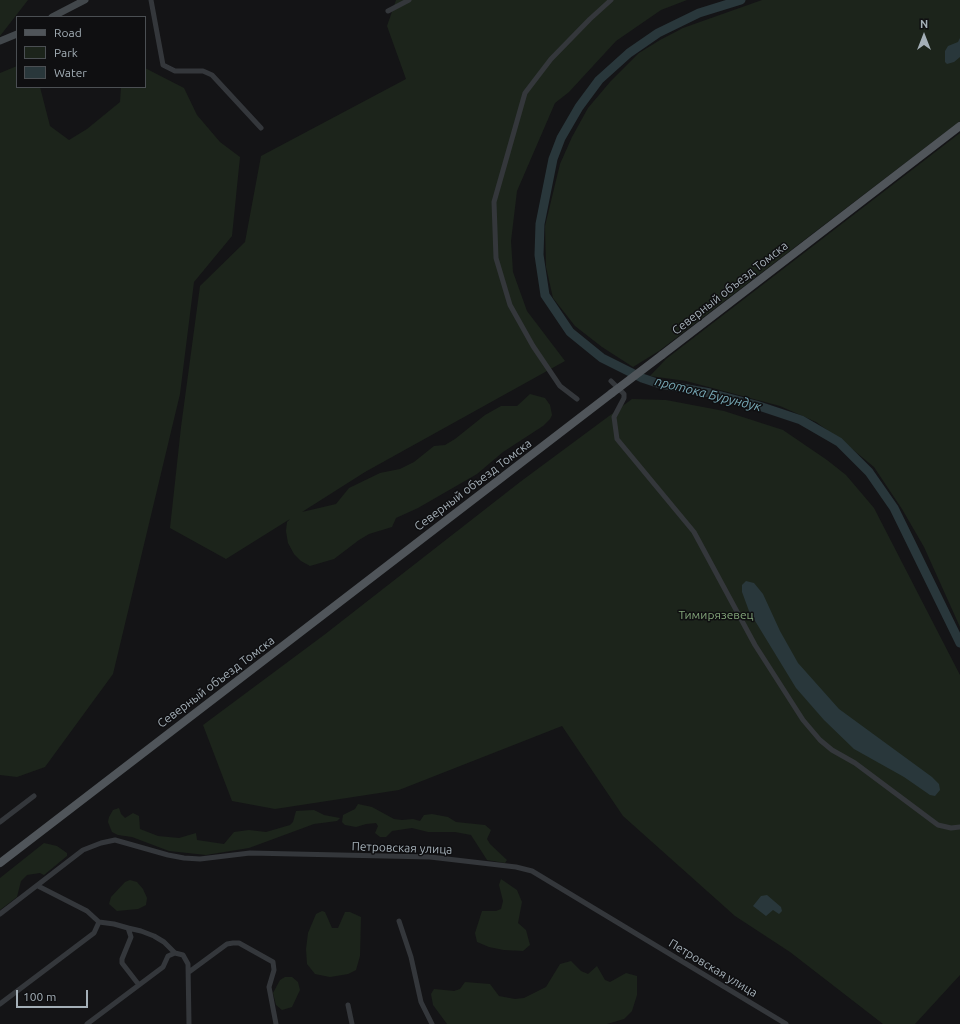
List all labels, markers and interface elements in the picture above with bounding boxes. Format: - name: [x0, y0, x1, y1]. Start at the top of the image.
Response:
- legend: [16, 16, 146, 88]
- north arrow: [904, 16, 944, 56]
- text: N: [920, 18, 928, 30]
- text: Road: [54, 26, 82, 39]
- text: Park: [54, 46, 78, 59]
- text: Water: [54, 66, 87, 79]
- street label: Северный объезд Томска: [669, 238, 791, 338]
- water label: протока Бурундук: [653, 373, 763, 415]
- street label: Северный объезд Томска: [412, 436, 534, 534]
- park label: Тимирязевец: [678, 608, 754, 622]
- street label: Северный объезд Томска: [155, 633, 277, 731]
- street label: Петровская улица: [351, 839, 453, 857]
- street label: Петровская улица: [666, 936, 760, 1000]
- scale bar: [18, 982, 90, 1008]
- text: 100 m: [23, 990, 56, 1003]

